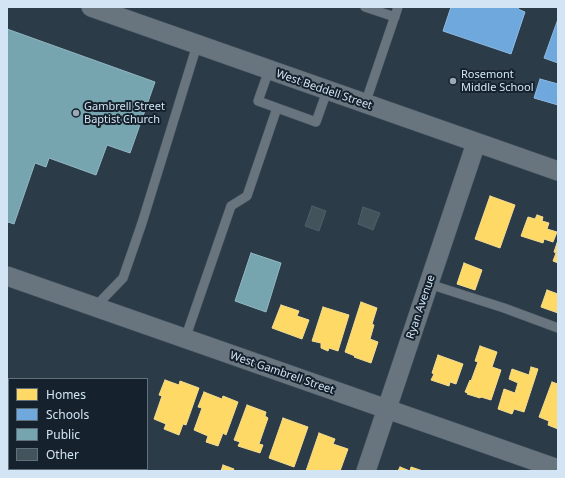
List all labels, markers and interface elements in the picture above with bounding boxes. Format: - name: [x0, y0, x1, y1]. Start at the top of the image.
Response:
- street label: West Beddell Street: [274, 67, 374, 113]
- place label: Rosemont Middle School: [461, 68, 534, 94]
- marker: Rosemont Middle School: [448, 76, 458, 86]
- place label: Gambrell Street Baptist Church: [84, 100, 165, 126]
- marker: Gambrell Street Baptist Church: [71, 108, 81, 118]
- street label: Ryan Avenue: [404, 273, 438, 341]
- street label: West Gambrell Street: [228, 349, 336, 397]
- legend: [8, 378, 148, 470]
- text: Homes: [46, 386, 86, 403]
- text: Schools: [46, 406, 89, 423]
- text: Public: [46, 426, 80, 443]
- text: Other: [46, 446, 79, 463]

